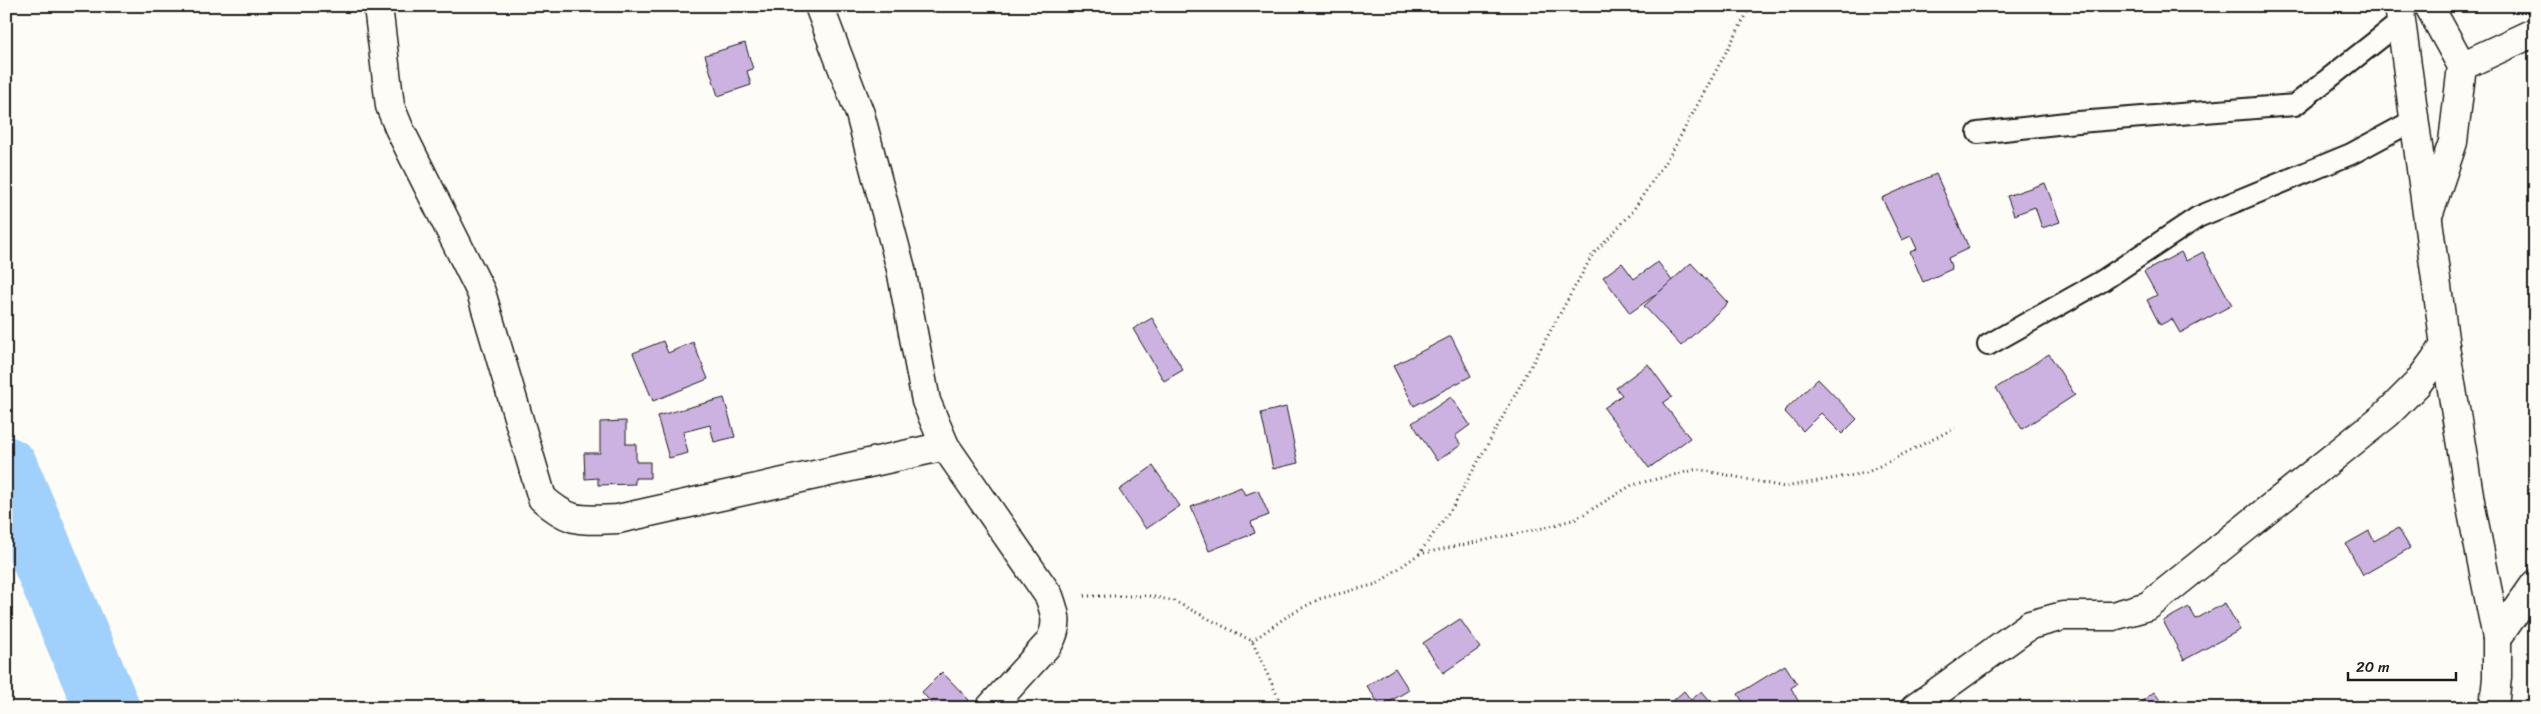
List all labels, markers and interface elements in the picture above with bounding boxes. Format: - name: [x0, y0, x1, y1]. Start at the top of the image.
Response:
- scale bar: [2348, 649, 2456, 681]
- text: 20 m: [2356, 654, 2390, 680]

